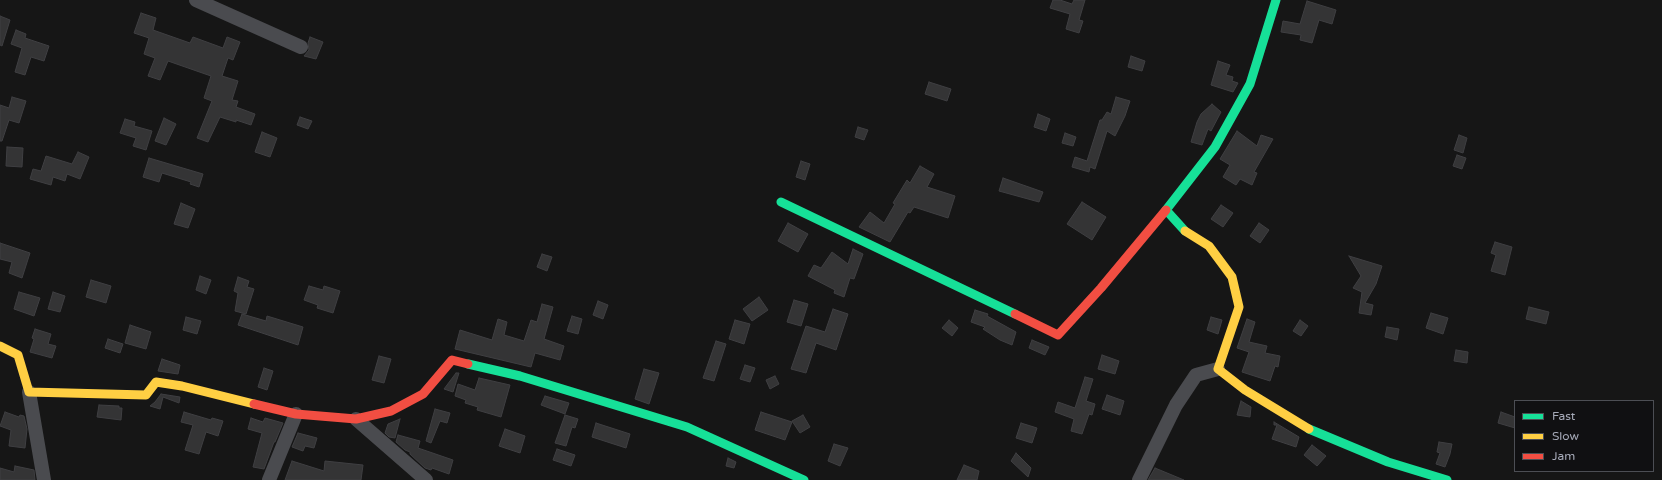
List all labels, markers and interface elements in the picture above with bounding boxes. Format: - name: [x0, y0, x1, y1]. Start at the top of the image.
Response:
- legend: [1514, 400, 1654, 472]
- text: Fast: [1552, 409, 1575, 423]
- text: Slow: [1552, 429, 1579, 443]
- text: Jam: [1552, 449, 1575, 463]

